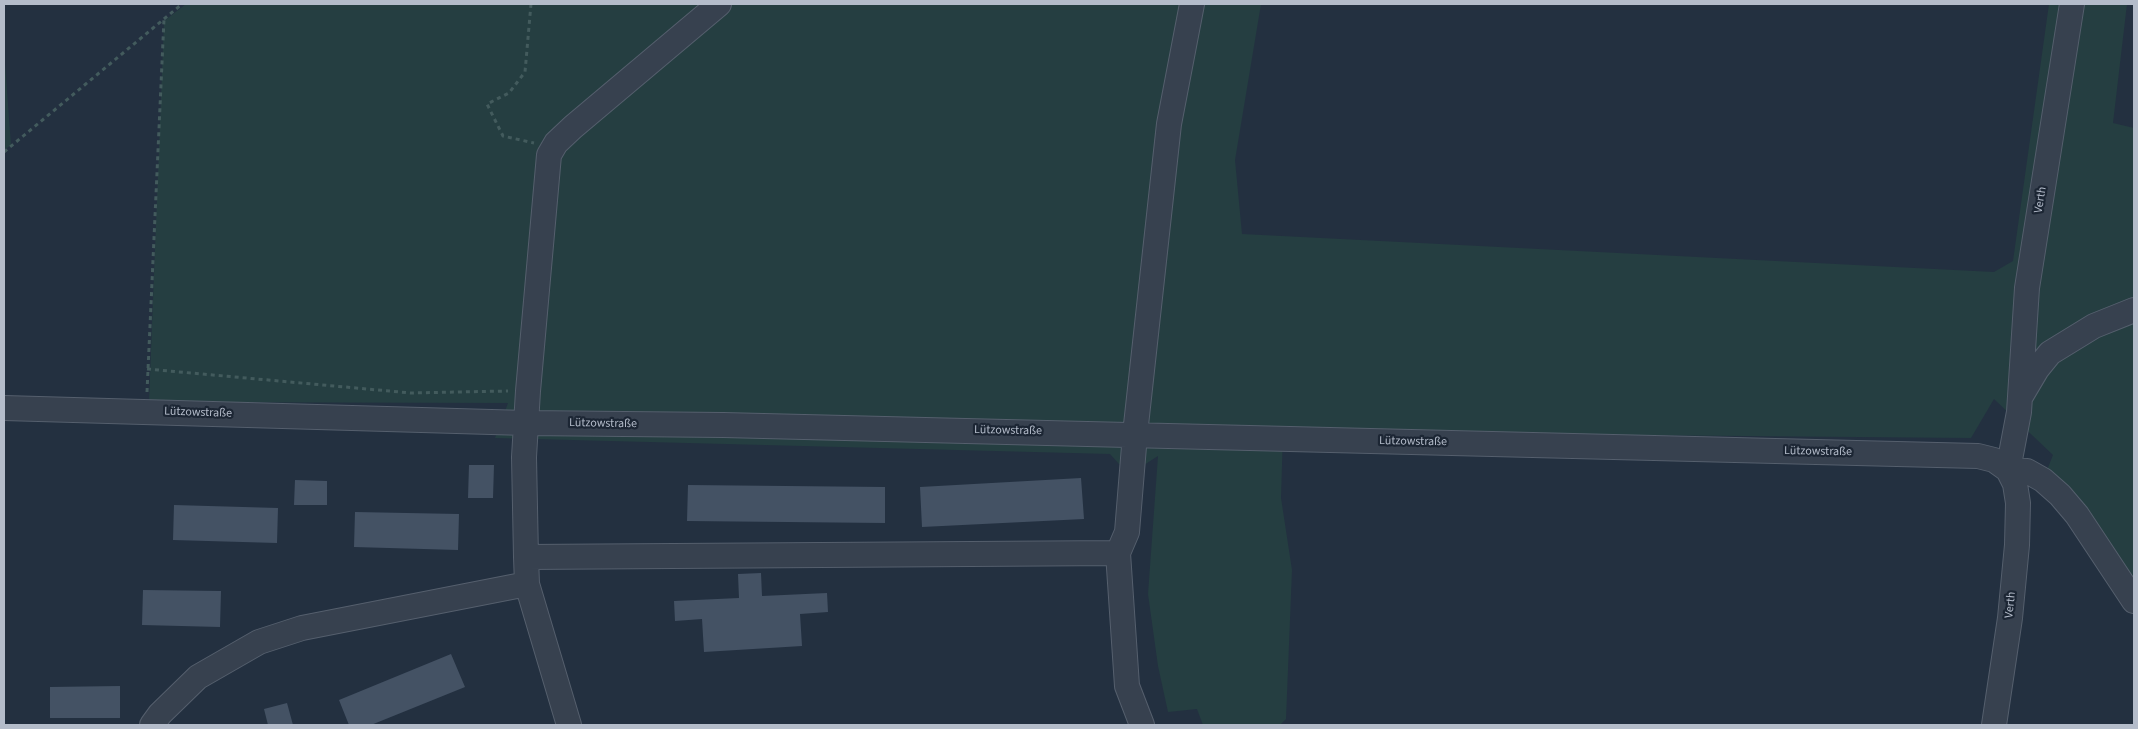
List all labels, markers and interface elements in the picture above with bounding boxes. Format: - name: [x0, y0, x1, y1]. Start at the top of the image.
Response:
- street label: Verth: [2032, 186, 2050, 214]
- street label: Lützowstraße: [164, 405, 232, 421]
- street label: Lützowstraße: [569, 416, 637, 432]
- street label: Lützowstraße: [974, 423, 1042, 439]
- street label: Lützowstraße: [1379, 434, 1447, 450]
- street label: Lützowstraße: [1784, 444, 1852, 460]
- street label: Verth: [2002, 591, 2020, 619]

